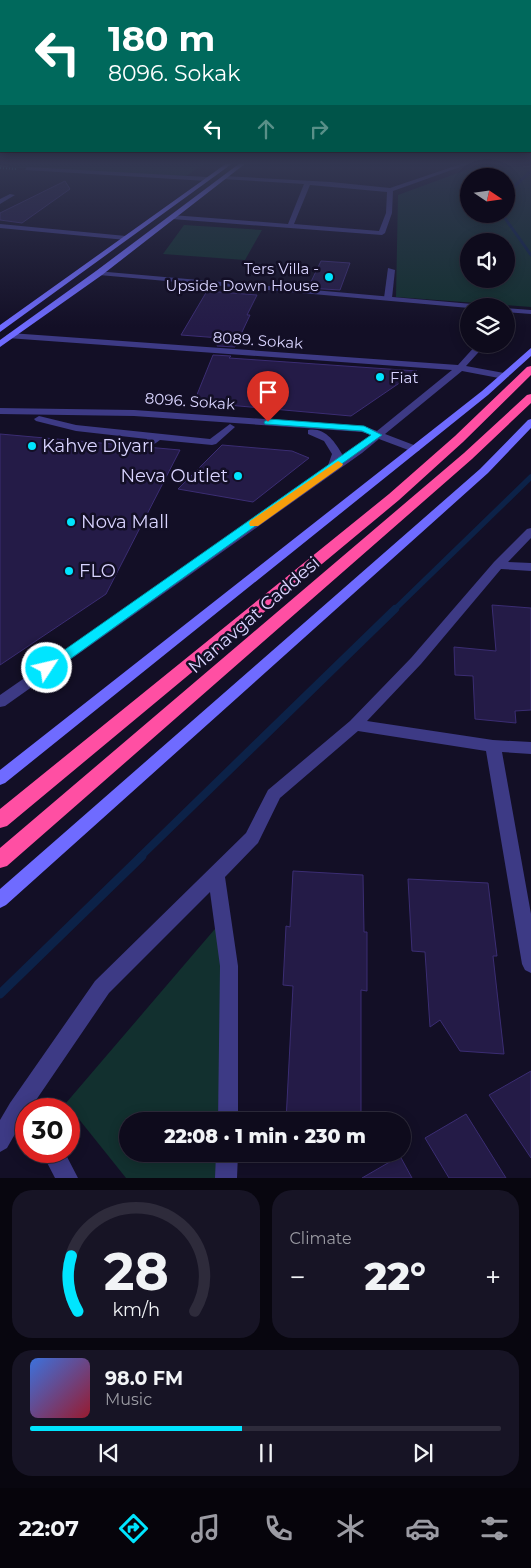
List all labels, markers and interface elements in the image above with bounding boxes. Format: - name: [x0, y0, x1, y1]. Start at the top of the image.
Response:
- text: 180 m: [108, 17, 215, 60]
- icon: left: [25, 20, 90, 85]
- text: 8096. Sokak: [108, 60, 240, 87]
- icon: left: [199, 115, 227, 143]
- icon: ahead: [252, 115, 280, 143]
- icon: right: [305, 115, 333, 143]
- north arrow: [460, 168, 515, 222]
- map controls: [460, 168, 515, 353]
- button: sound: [460, 233, 515, 288]
- place label: Ters Villa - Upside Down House: [166, 259, 319, 295]
- marker: Ters Villa - Upside Down House: [323, 271, 335, 283]
- button: layers: [460, 298, 515, 353]
- street label: 8089. Sokak: [212, 327, 304, 353]
- place label: Fiat: [390, 368, 418, 387]
- pin: [247, 371, 289, 422]
- marker: Fiat: [374, 371, 386, 383]
- icon: arrive: [254, 378, 282, 406]
- street label: 8096. Sokak: [144, 388, 236, 414]
- place label: Kahve Diyarı: [42, 435, 154, 457]
- marker: Kahve Diyarı: [26, 440, 38, 452]
- place label: Neva Outlet: [120, 465, 228, 487]
- marker: Neva Outlet: [232, 470, 244, 482]
- place label: Nova Mall: [81, 511, 169, 533]
- marker: Nova Mall: [65, 516, 77, 528]
- street label: Manavgat Caddesi: [184, 552, 324, 678]
- place label: FLO: [79, 560, 116, 582]
- marker: FLO: [63, 565, 75, 577]
- position arrow: [20, 641, 72, 693]
- speed limit sign: 30: [15, 1098, 80, 1163]
- text: 22:08 · 1 min · 230 m: [164, 1125, 366, 1148]
- text: Climate: [290, 1229, 352, 1248]
- text: 28: [103, 1240, 168, 1303]
- text: 22°: [365, 1253, 426, 1300]
- text: −: [290, 1260, 306, 1294]
- text: +: [485, 1260, 501, 1294]
- text: km/h: [112, 1299, 160, 1320]
- text: 98.0 FM: [105, 1367, 183, 1390]
- text: Music: [105, 1390, 152, 1409]
- icon: previous: [95, 1439, 123, 1467]
- icon: pause: [252, 1439, 280, 1467]
- icon: next: [409, 1439, 437, 1467]
- icon: directions: [116, 1511, 151, 1546]
- icon: music: [188, 1511, 223, 1546]
- icon: phone: [261, 1511, 296, 1546]
- icon: climate: [333, 1511, 368, 1546]
- icon: car: [405, 1511, 440, 1546]
- icon: filters: [477, 1511, 512, 1546]
- text: 22:07: [19, 1515, 79, 1542]

